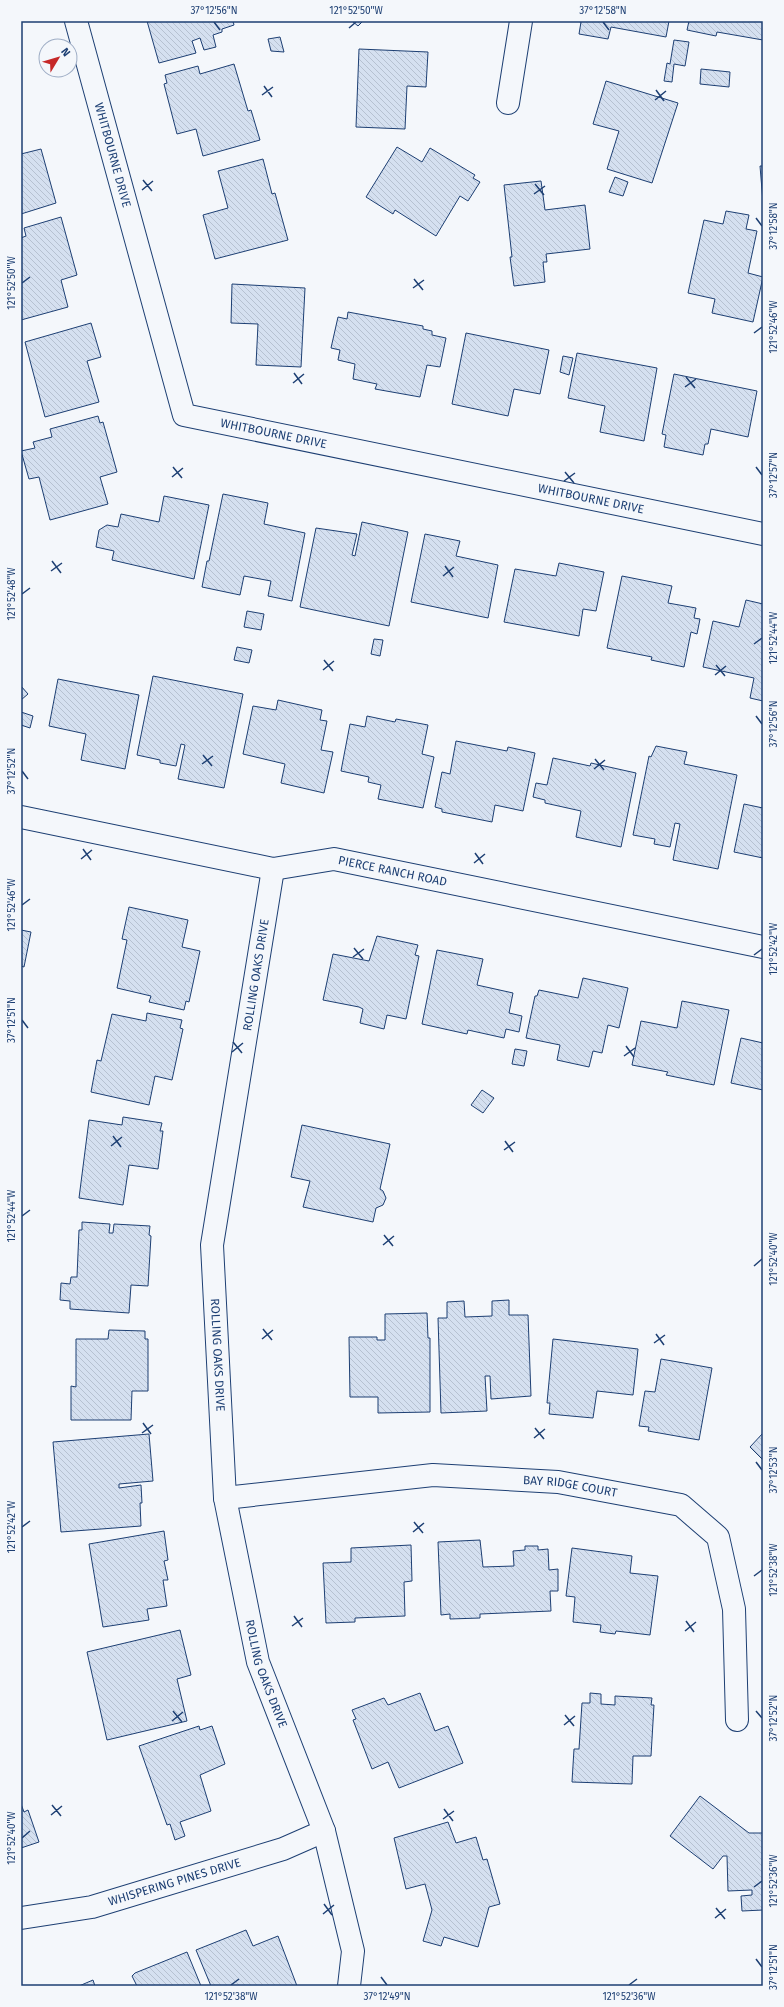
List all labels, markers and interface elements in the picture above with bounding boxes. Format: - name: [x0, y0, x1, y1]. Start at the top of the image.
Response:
- text: 37°12'56"N: [190, 5, 238, 17]
- text: 121°52'50"W: [329, 5, 383, 17]
- text: 37°12'58"N: [579, 5, 627, 17]
- north arrow: [38, 38, 78, 78]
- text: N: [58, 45, 73, 59]
- street label: WHITBOURNE DRIVE: [92, 101, 134, 209]
- text: 37°12'58"N: [768, 202, 780, 250]
- text: 121°52'50"W: [6, 256, 18, 310]
- text: 121°52'46"W: [768, 300, 780, 353]
- street label: WHITBOURNE DRIVE: [219, 416, 328, 451]
- text: 37°12'57"N: [768, 452, 780, 498]
- street label: WHITBOURNE DRIVE: [537, 481, 645, 516]
- text: 121°52'48"W: [6, 567, 18, 621]
- text: 121°52'44"W: [768, 611, 780, 664]
- text: 37°12'56"N: [768, 700, 780, 748]
- text: 37°12'52"N: [6, 748, 18, 794]
- street label: PIERCE RANCH ROAD: [337, 853, 449, 889]
- text: 121°52'46"W: [6, 878, 18, 931]
- street label: ROLLING OAKS DRIVE: [240, 918, 272, 1032]
- text: 121°52'42"W: [768, 922, 780, 975]
- text: 37°12'51"N: [6, 997, 18, 1043]
- text: 121°52'44"W: [6, 1189, 18, 1242]
- text: 121°52'40"W: [768, 1232, 780, 1286]
- street label: ROLLING OAKS DRIVE: [208, 1298, 228, 1412]
- text: 37°12'53"N: [768, 1447, 780, 1493]
- street label: BAY RIDGE COURT: [523, 1473, 619, 1500]
- text: 121°52'42"W: [6, 1500, 18, 1553]
- text: 121°52'38"W: [768, 1543, 780, 1597]
- street label: ROLLING OAKS DRIVE: [243, 1618, 290, 1730]
- text: 37°12'52"N: [768, 1695, 780, 1741]
- text: 121°52'40"W: [6, 1811, 18, 1865]
- text: 121°52'36"W: [768, 1854, 780, 1908]
- street label: WHISPERING PINES DRIVE: [106, 1855, 242, 1909]
- text: 37°12'51"N: [768, 1944, 780, 1990]
- text: 121°52'38"W: [204, 1991, 258, 2003]
- text: 37°12'49"N: [364, 1991, 410, 2003]
- text: 121°52'36"W: [603, 1991, 656, 2003]

